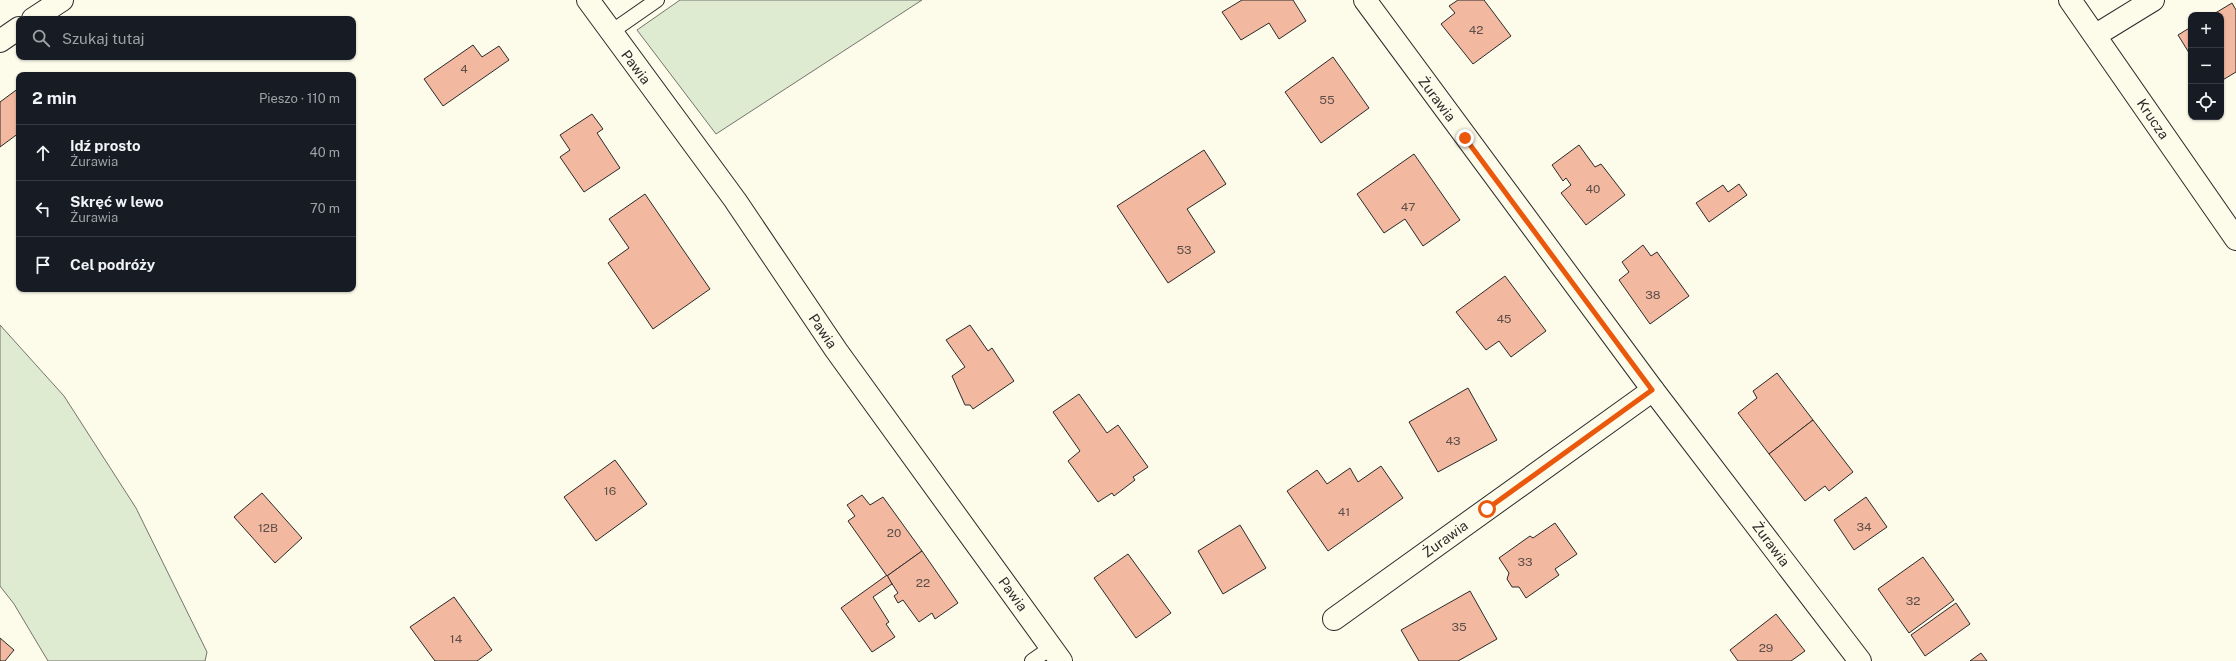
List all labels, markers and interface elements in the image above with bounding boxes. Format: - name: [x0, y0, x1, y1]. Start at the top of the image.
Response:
- map controls: [2188, 12, 2224, 120]
- button: +: [2188, 12, 2224, 48]
- search box: [16, 16, 356, 60]
- house number: 42: [1469, 23, 1483, 37]
- icon: search: [30, 27, 52, 49]
- text: Szukaj tutaj: [62, 30, 145, 47]
- street label: Pawia: [618, 47, 654, 87]
- button: −: [2188, 48, 2224, 84]
- house number: 4: [460, 62, 468, 76]
- street label: Żurawia: [1415, 72, 1461, 125]
- button: locate: [2188, 84, 2224, 120]
- text: 2 min: [32, 88, 77, 108]
- text: Pieszo · 110 m: [259, 91, 340, 106]
- house number: 55: [1319, 93, 1335, 107]
- street label: Krucza: [2134, 96, 2172, 142]
- route end: [1456, 129, 1474, 147]
- text: Idź prosto: [70, 137, 141, 154]
- icon: ahead: [32, 142, 54, 164]
- text: 40 m: [309, 145, 340, 160]
- text: Żurawia: [70, 154, 118, 169]
- house number: 40: [1586, 182, 1600, 196]
- text: Skręć w lewo: [70, 193, 164, 210]
- icon: left: [32, 198, 54, 220]
- house number: 47: [1401, 200, 1415, 214]
- text: 70 m: [310, 201, 340, 216]
- text: Żurawia: [70, 210, 118, 225]
- house number: 53: [1176, 243, 1192, 257]
- icon: arrive: [32, 254, 54, 276]
- text: Cel podróży: [70, 256, 155, 273]
- house number: 38: [1645, 288, 1661, 302]
- street label: Pawia: [806, 311, 840, 351]
- house number: 45: [1496, 312, 1512, 326]
- house number: 43: [1445, 434, 1461, 448]
- house number: 16: [604, 484, 616, 498]
- route start: [1478, 500, 1496, 518]
- house number: 41: [1338, 505, 1350, 519]
- street label: Żurawia: [1418, 516, 1471, 561]
- street label: Żurawia: [1749, 517, 1795, 570]
- house number: 34: [1856, 520, 1872, 534]
- house number: 12B: [258, 521, 278, 535]
- house number: 20: [887, 526, 901, 540]
- house number: 33: [1517, 555, 1533, 569]
- street label: Pawia: [995, 574, 1031, 614]
- house number: 22: [916, 576, 930, 590]
- house number: 32: [1906, 594, 1920, 608]
- house number: 35: [1451, 620, 1467, 634]
- house number: 14: [450, 632, 463, 646]
- house number: 29: [1759, 641, 1773, 655]

